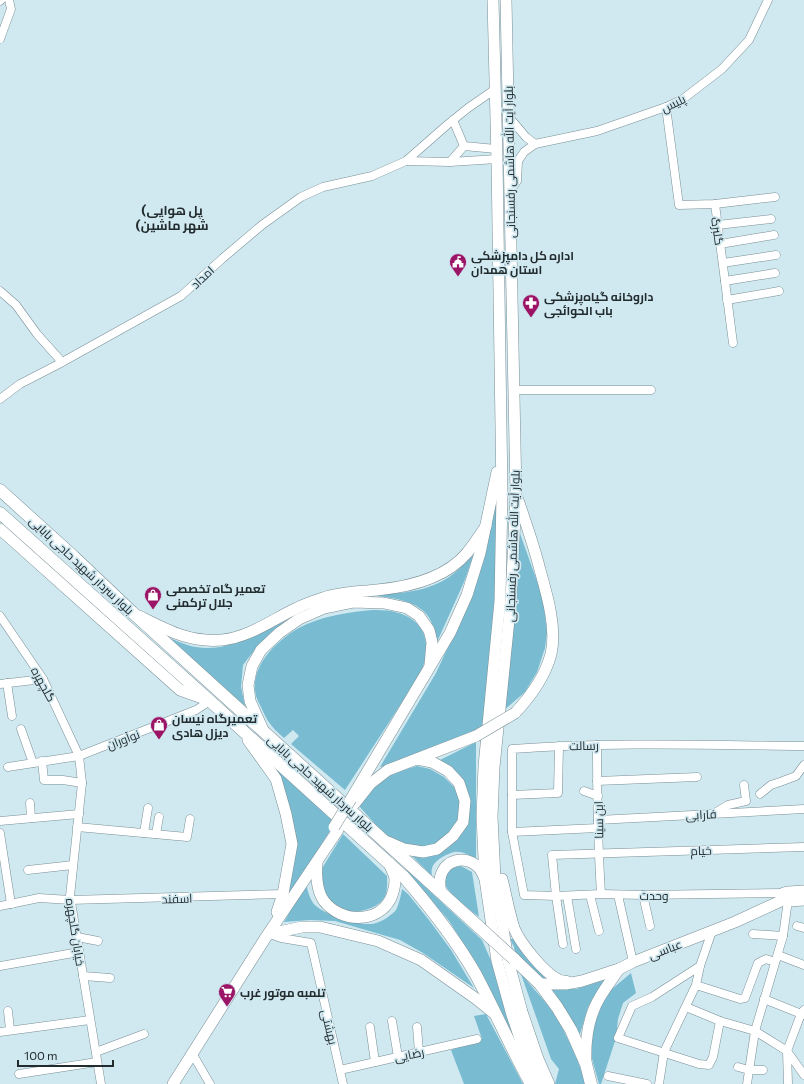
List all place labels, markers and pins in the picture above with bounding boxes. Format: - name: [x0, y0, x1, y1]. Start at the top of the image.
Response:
- place label: اداره کل دامپزشکی استان همدان: [471, 248, 574, 278]
- public building icon: اداره کل دامپزشکی استان همدان: [448, 252, 468, 277]
- place label: داروخانه گیاه‌پزشکی باب الحوائجی: [544, 289, 654, 319]
- pharmacy icon: داروخانه گیاه‌پزشکی باب الحوائجی: [521, 293, 541, 318]
- place label: تعمیر گاه تخصصی جلال ترکمنی: [166, 581, 266, 611]
- shop icon: تعمیر گاه تخصصی جلال ترکمنی: [143, 585, 163, 610]
- place label: تعمیرگاه نیسان دیزل هادی: [172, 711, 258, 741]
- shop icon: تعمیرگاه نیسان دیزل هادی: [149, 715, 169, 740]
- supermarket icon: تلمبه موتور غرب: [217, 982, 237, 1007]
- place label: تلمبه موتور غرب: [240, 985, 326, 1001]

